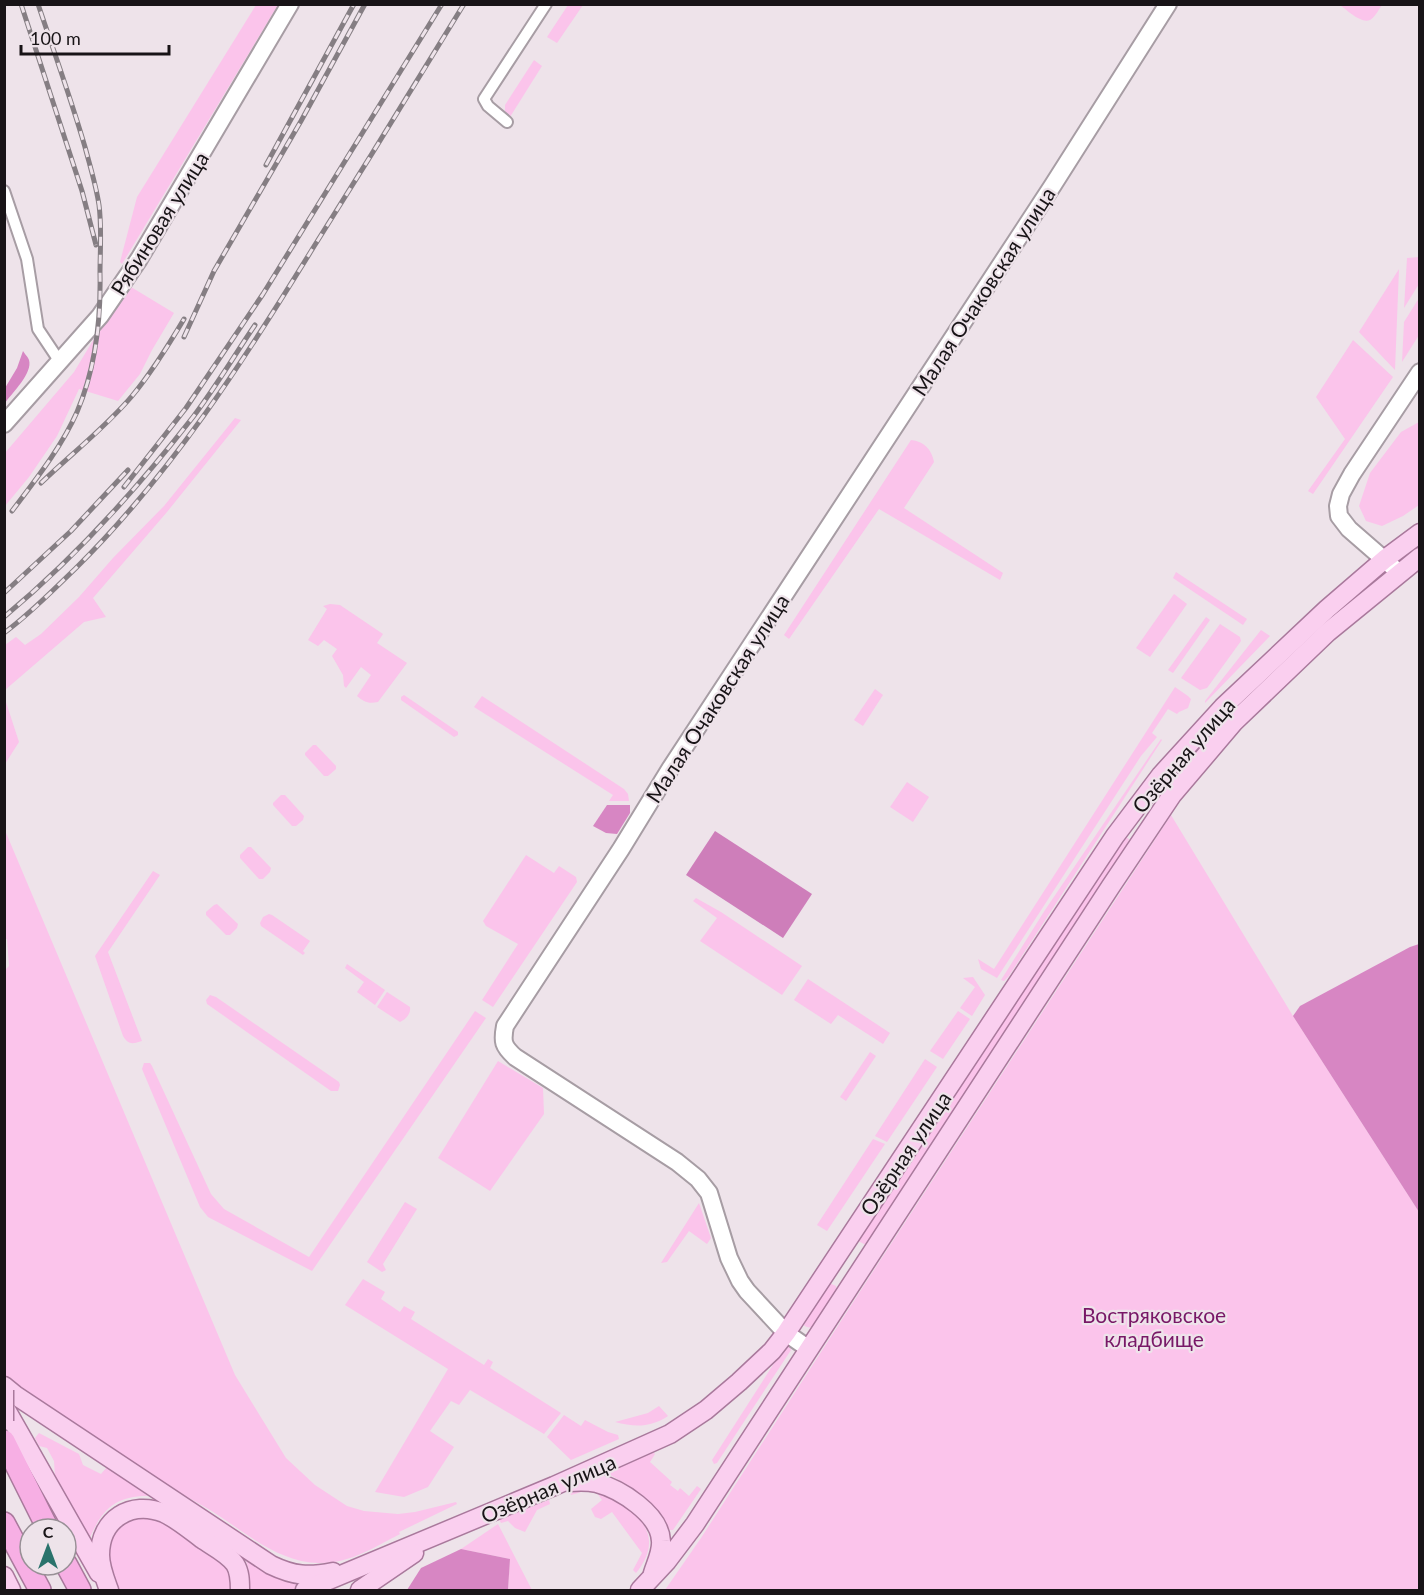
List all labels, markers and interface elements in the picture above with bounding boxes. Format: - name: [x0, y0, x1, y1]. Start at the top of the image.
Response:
- scale bar: [21, 18, 170, 56]
- text: 100 m: [30, 27, 81, 49]
- street label: Рябиновая улица: [105, 147, 213, 299]
- street label: Малая Очаковская улица: [906, 182, 1060, 400]
- street label: Малая Очаковская улица: [640, 589, 794, 807]
- street label: Озёрная улица: [1126, 692, 1240, 818]
- street label: Озёрная улица: [854, 1086, 956, 1220]
- park label: Востряковское кладбище: [1082, 1302, 1226, 1351]
- street label: Озёрная улица: [477, 1448, 619, 1528]
- north arrow: [18, 1517, 78, 1577]
- text: С: [43, 1522, 54, 1541]

